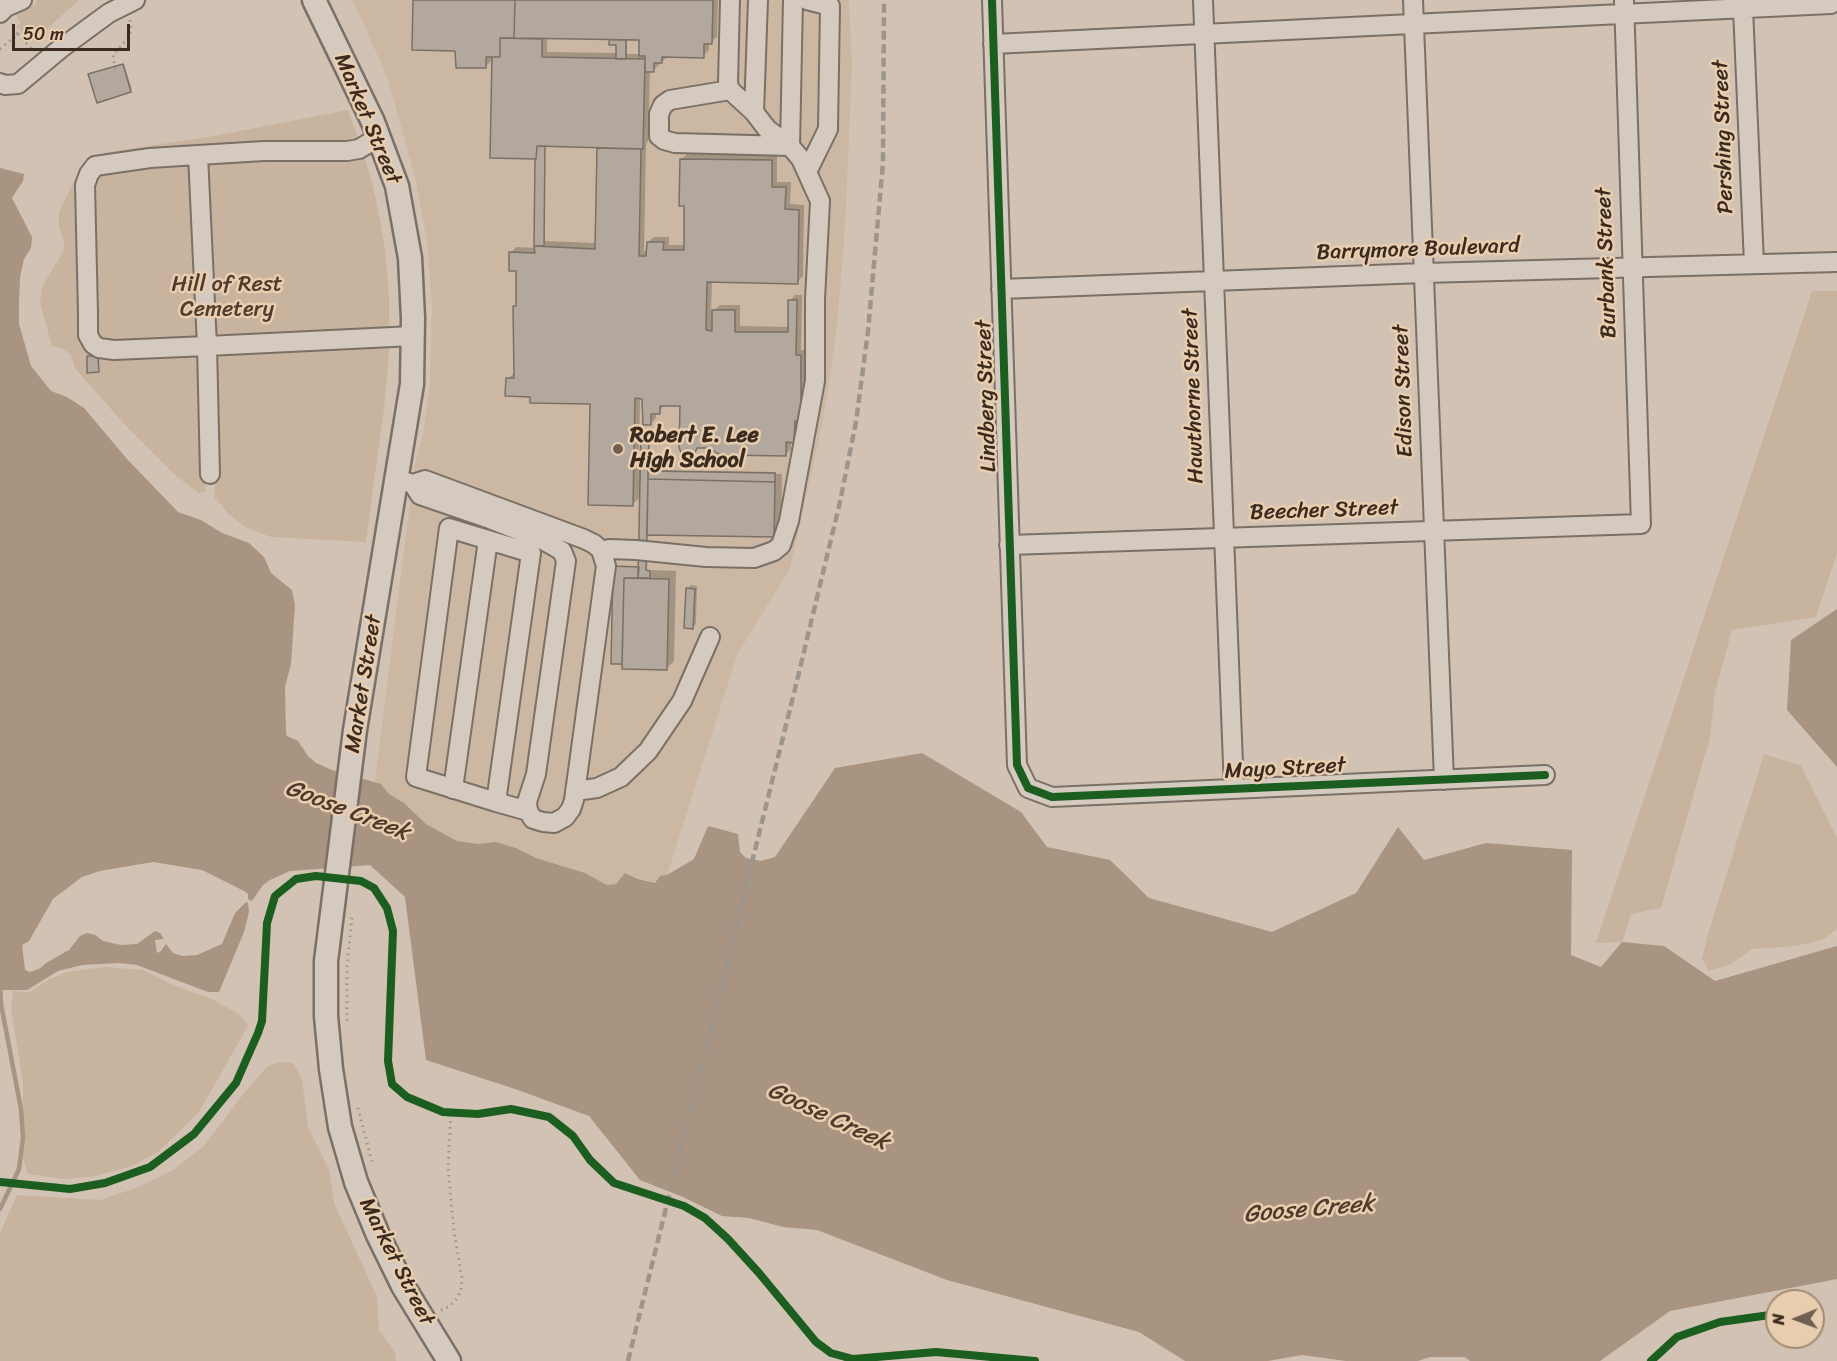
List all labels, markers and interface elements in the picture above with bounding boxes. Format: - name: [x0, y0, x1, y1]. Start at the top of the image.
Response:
- scale bar: [15, 12, 134, 50]
- text: 50 m: [23, 18, 64, 50]
- street label: Market Street: [328, 50, 406, 188]
- street label: Pershing Street: [1708, 60, 1740, 214]
- street label: Burbank Street: [1591, 187, 1623, 339]
- street label: Barrymore Boulevard: [1316, 233, 1520, 267]
- park label: Hill of Rest Cemetery: [172, 272, 282, 324]
- street label: Hawthorne Street: [1178, 308, 1210, 484]
- street label: Lindberg Street: [971, 319, 1003, 473]
- street label: Edison Street: [1388, 324, 1420, 458]
- place label: Robert E. Lee High School: [630, 423, 759, 475]
- marker: Robert E. Lee High School: [611, 442, 625, 456]
- street label: Beecher Street: [1249, 495, 1399, 527]
- street label: Market Street: [340, 613, 388, 755]
- street label: Mayo Street: [1224, 753, 1346, 785]
- water label: Goose Creek: [281, 774, 413, 848]
- water label: Goose Creek: [763, 1076, 893, 1158]
- water label: Goose Creek: [1243, 1190, 1375, 1230]
- street label: Market Street: [353, 1194, 439, 1330]
- north arrow: [1765, 1289, 1825, 1349]
- text: N: [1764, 1313, 1793, 1325]

